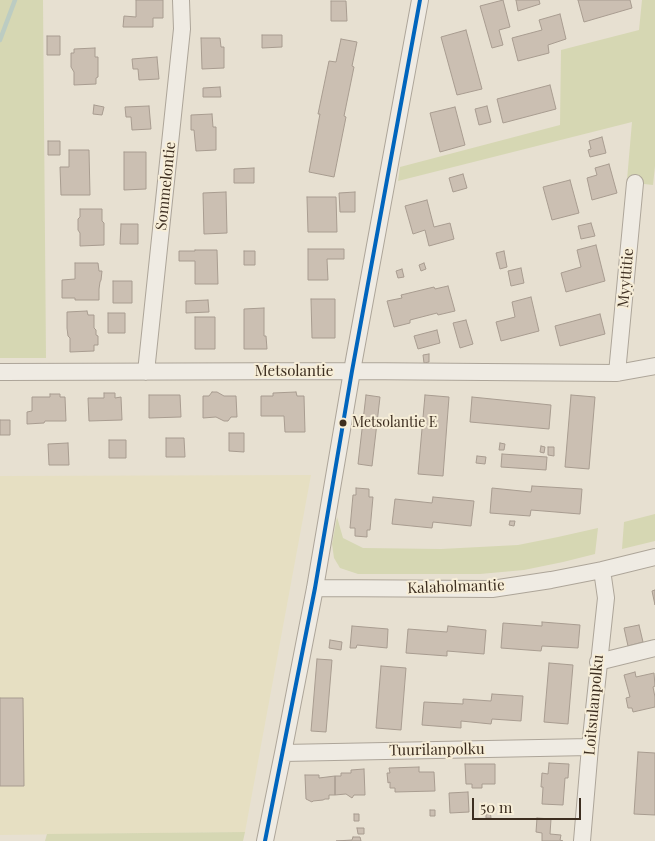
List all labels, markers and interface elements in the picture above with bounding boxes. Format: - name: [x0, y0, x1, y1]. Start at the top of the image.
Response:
- street label: Sommelontie: [152, 141, 180, 231]
- street label: Myyttitie: [614, 247, 638, 309]
- street label: Metsolantie: [255, 362, 333, 380]
- place label: Metsolantie E: [352, 415, 437, 431]
- marker: Metsolantie E: [338, 418, 348, 428]
- street label: Kalaholmantie: [407, 576, 505, 598]
- street label: Loitsulanpolku: [581, 654, 607, 756]
- street label: Tuurilanpolku: [389, 740, 485, 760]
- scale bar: [475, 788, 584, 820]
- text: 50 m: [480, 797, 512, 817]

